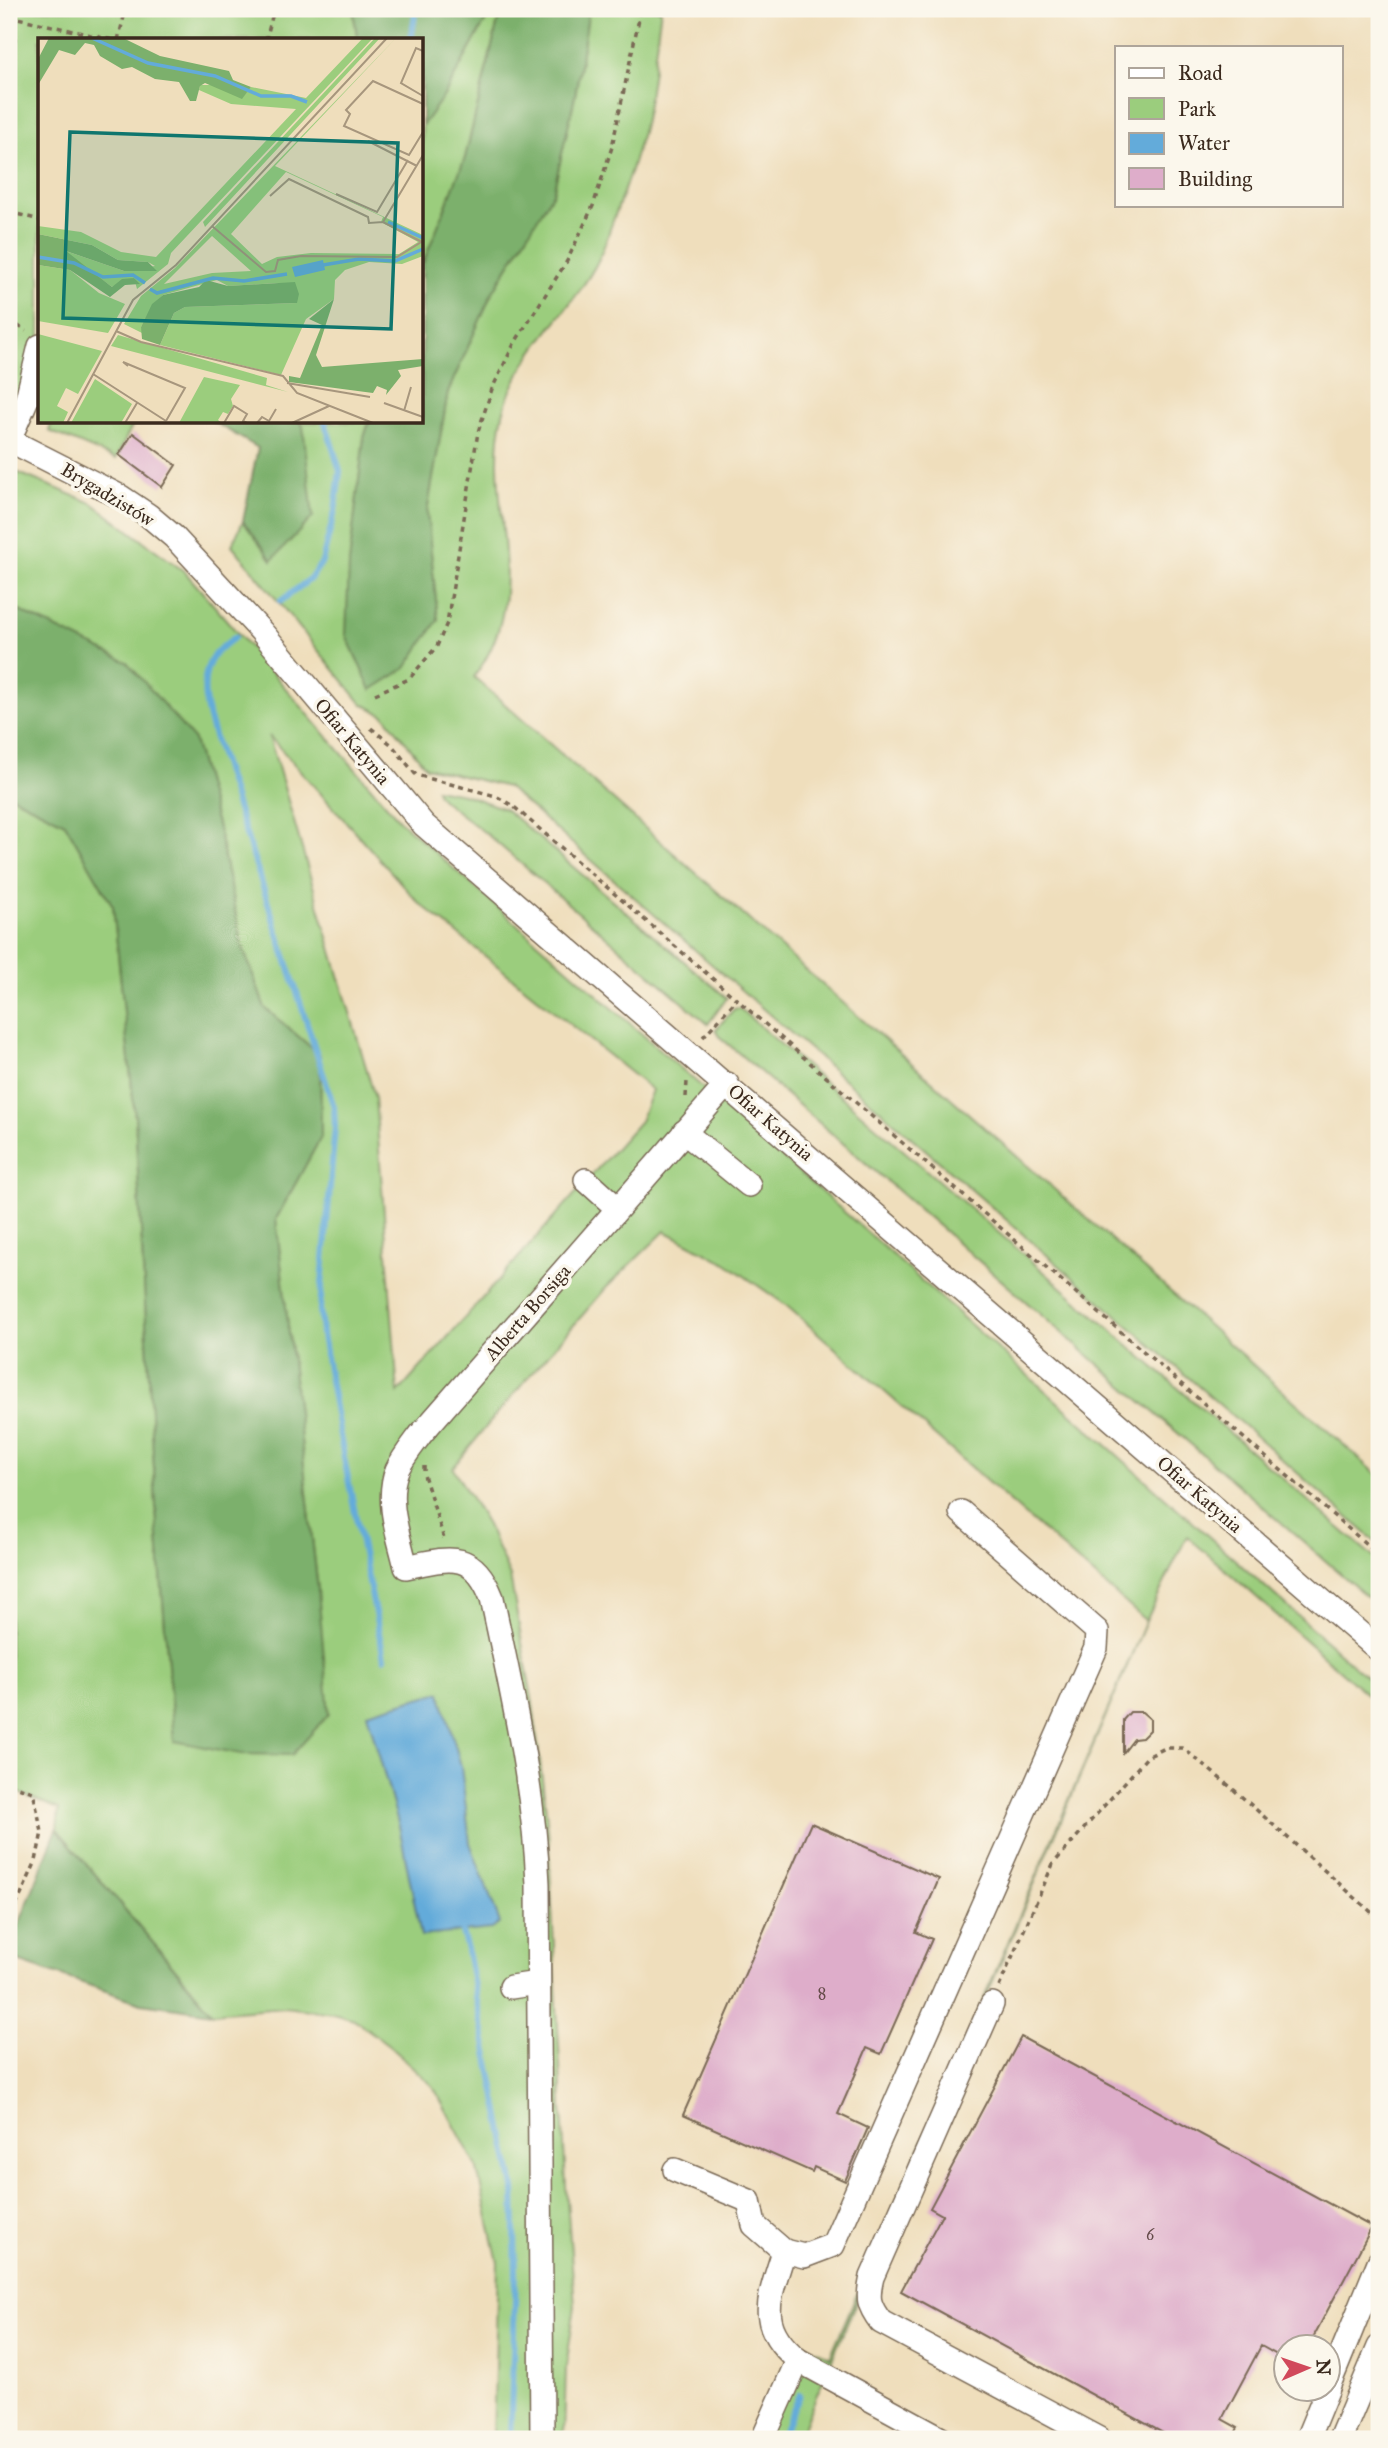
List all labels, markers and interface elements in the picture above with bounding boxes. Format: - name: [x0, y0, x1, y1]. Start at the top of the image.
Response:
- inset map: [38, 38, 424, 424]
- legend: [1115, 46, 1342, 206]
- text: Road: [1178, 60, 1223, 86]
- text: Park: [1178, 96, 1216, 122]
- text: Water: [1178, 130, 1230, 156]
- text: Building: [1178, 166, 1252, 192]
- street label: Brygadzistów: [56, 458, 159, 532]
- street label: Ofiar Katynia: [310, 694, 396, 790]
- street label: Ofiar Katynia: [723, 1079, 819, 1166]
- street label: Alberta Borsiga: [479, 1259, 577, 1366]
- street label: Ofiar Katynia: [1152, 1451, 1248, 1538]
- house number: 8: [818, 1984, 826, 2003]
- house number: 6: [1146, 2225, 1155, 2244]
- north arrow: [1272, 2332, 1342, 2402]
- text: N: [1312, 2359, 1335, 2376]

